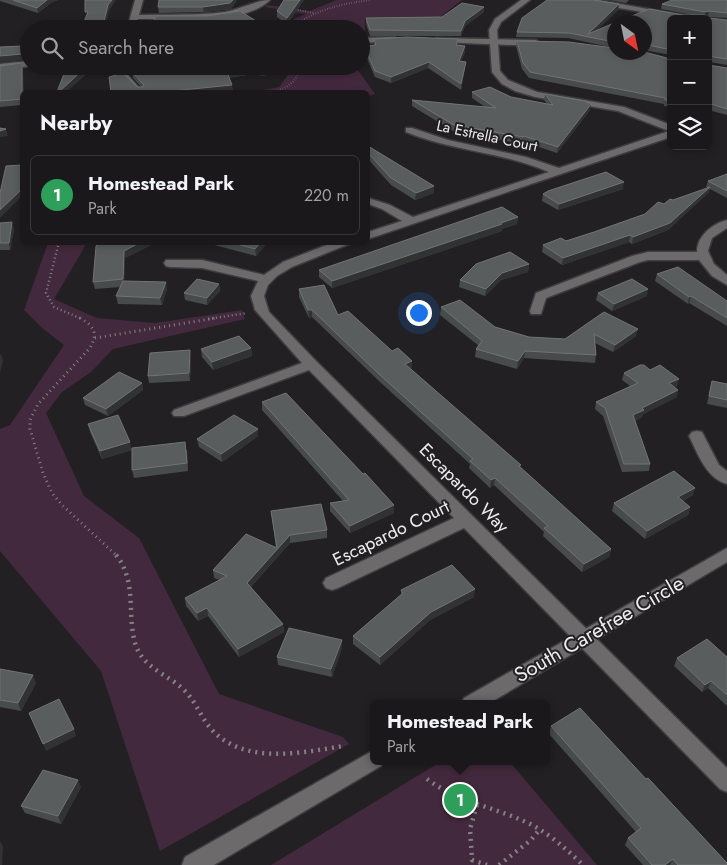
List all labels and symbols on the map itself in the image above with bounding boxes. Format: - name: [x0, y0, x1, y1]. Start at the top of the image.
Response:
- north arrow: [607, 15, 652, 60]
- street label: La Estrella Court: [434, 115, 540, 158]
- your location: [406, 300, 432, 326]
- street label: Escapardo Way: [413, 437, 515, 539]
- street label: Escapardo Court: [328, 493, 454, 573]
- street label: South Carefree Circle: [508, 568, 690, 690]
- pin: 1: [444, 781, 476, 819]

